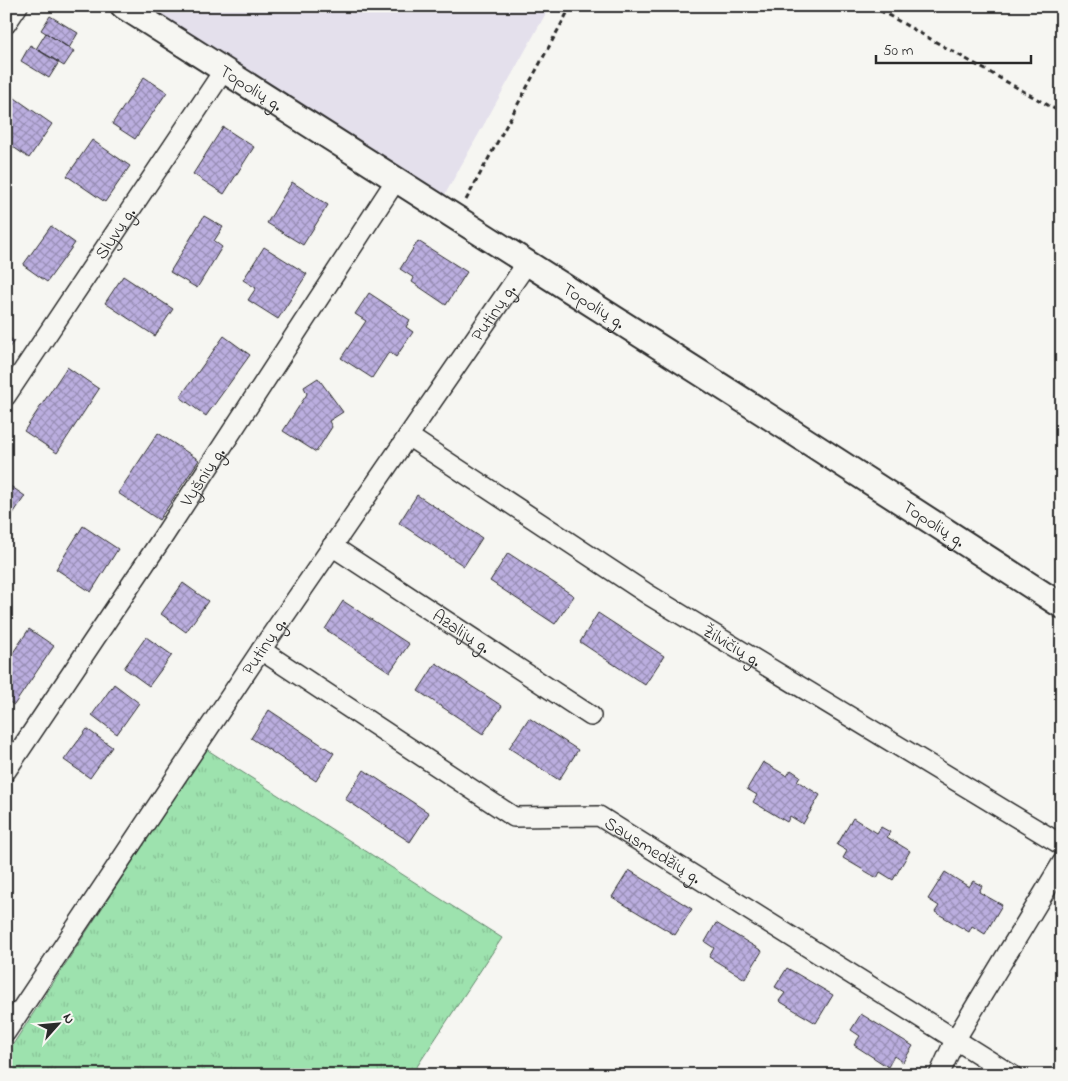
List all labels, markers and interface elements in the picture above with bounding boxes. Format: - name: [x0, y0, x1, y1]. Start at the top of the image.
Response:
- scale bar: [876, 32, 1030, 64]
- text: 50 m: [883, 40, 914, 62]
- street label: Topolių g.: [214, 59, 287, 119]
- street label: Slyvų g.: [90, 203, 144, 266]
- street label: Topolių g.: [556, 277, 630, 337]
- street label: Putinų g.: [466, 279, 524, 347]
- street label: Vyšnių g.: [175, 442, 233, 513]
- street label: Topolių g.: [896, 495, 970, 555]
- street label: Azalijų g.: [426, 604, 495, 662]
- street label: Putinų g.: [237, 613, 294, 681]
- street label: Žilvičių g.: [697, 619, 766, 675]
- street label: Sausmedžių g.: [598, 811, 706, 892]
- north arrow: [32, 998, 82, 1048]
- text: N: [57, 1010, 80, 1028]

